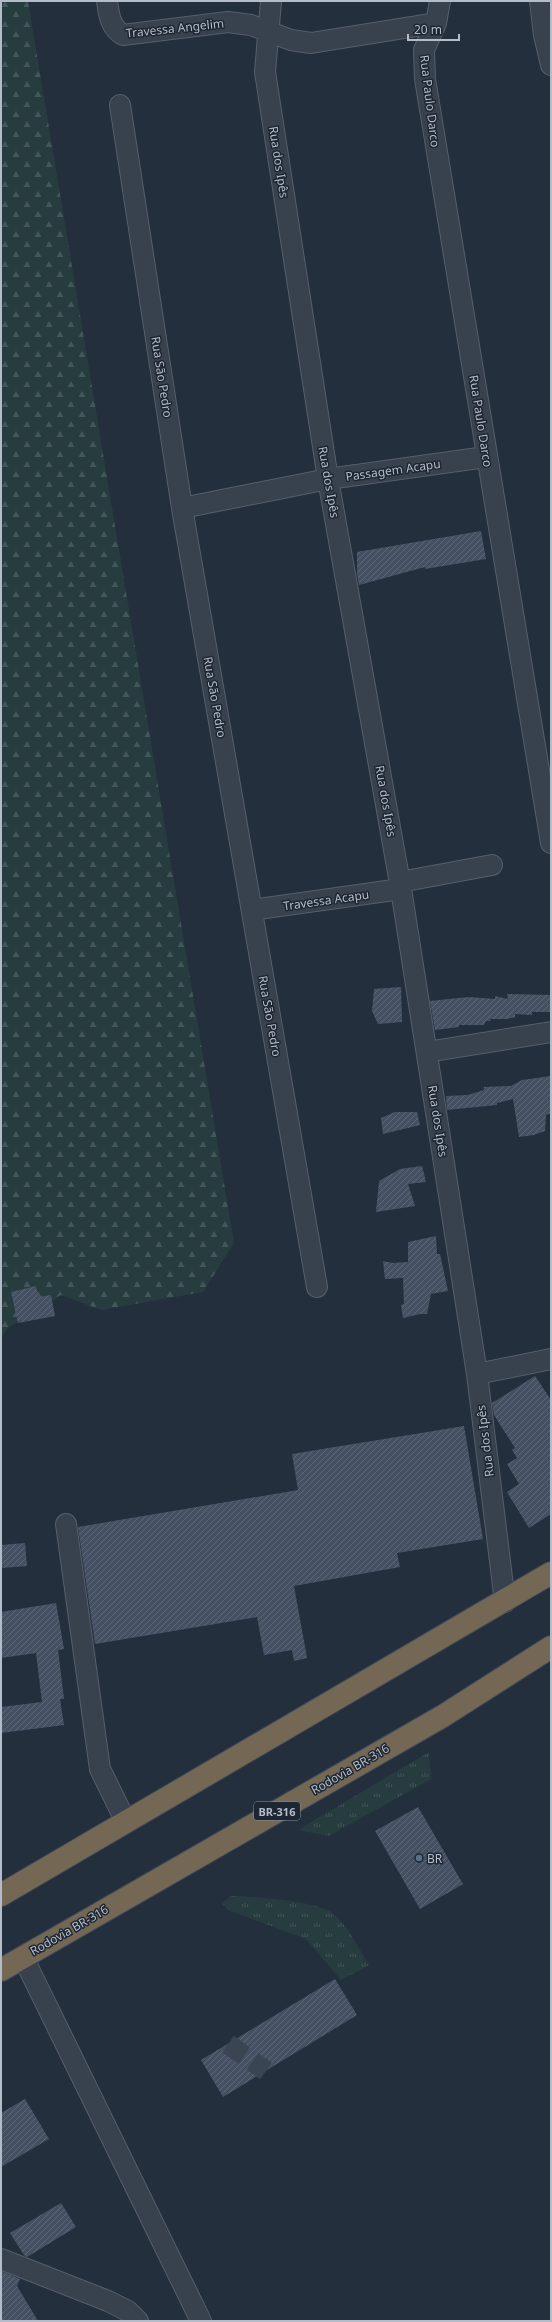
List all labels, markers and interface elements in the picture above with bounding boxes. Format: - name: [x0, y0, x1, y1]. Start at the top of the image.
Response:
- street label: Travessa Angelim: [125, 14, 225, 42]
- scale bar: [408, 16, 459, 42]
- text: 20 m: [414, 21, 442, 38]
- street label: Rua Paulo Darco: [416, 54, 444, 148]
- street label: Rua dos Ipês: [265, 125, 293, 199]
- street label: Rua São Pedro: [147, 335, 177, 419]
- street label: Rua Paulo Darco: [465, 374, 497, 468]
- street label: Rua dos Ipês: [314, 445, 344, 519]
- street label: Passagem Acapu: [344, 455, 442, 485]
- street label: Rua São Pedro: [200, 655, 230, 739]
- street label: Rua dos Ipês: [371, 764, 401, 838]
- street label: Travessa Acapu: [282, 886, 370, 914]
- street label: Rua São Pedro: [255, 974, 285, 1058]
- street label: Rua dos Ipês: [424, 1084, 452, 1158]
- street label: Rua dos Ipês: [472, 1404, 498, 1478]
- street label: Rodovia BR-316: [308, 1740, 392, 1798]
- road number: BR-316: [254, 1802, 300, 1820]
- place label: BR: [427, 1850, 443, 1867]
- marker: BR: [414, 1853, 424, 1863]
- street label: Rodovia BR-316: [27, 1901, 111, 1959]

